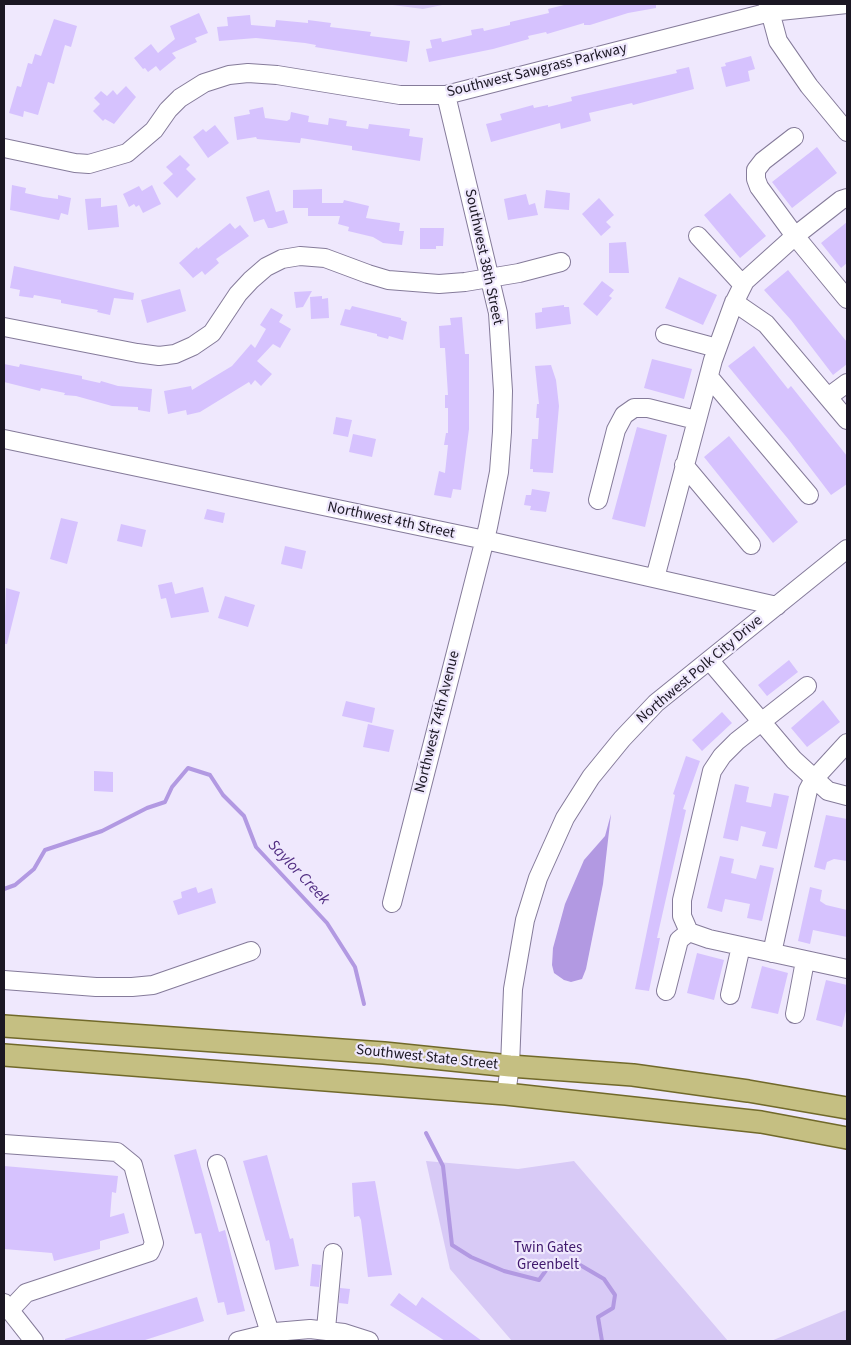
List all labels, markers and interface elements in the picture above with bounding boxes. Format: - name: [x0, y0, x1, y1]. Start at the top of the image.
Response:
- street label: Southwest Sawgrass Parkway: [445, 40, 629, 102]
- street label: Southwest 38th Street: [460, 187, 506, 327]
- street label: Northwest 4th Street: [326, 499, 456, 543]
- street label: Northwest Polk City Drive: [633, 612, 767, 728]
- street label: Northwest 74th Avenue: [412, 649, 464, 795]
- water label: Saylor Creek: [263, 837, 333, 909]
- street label: Southwest State Street: [355, 1042, 499, 1074]
- park label: Twin Gates Greenbelt: [514, 1240, 582, 1275]

